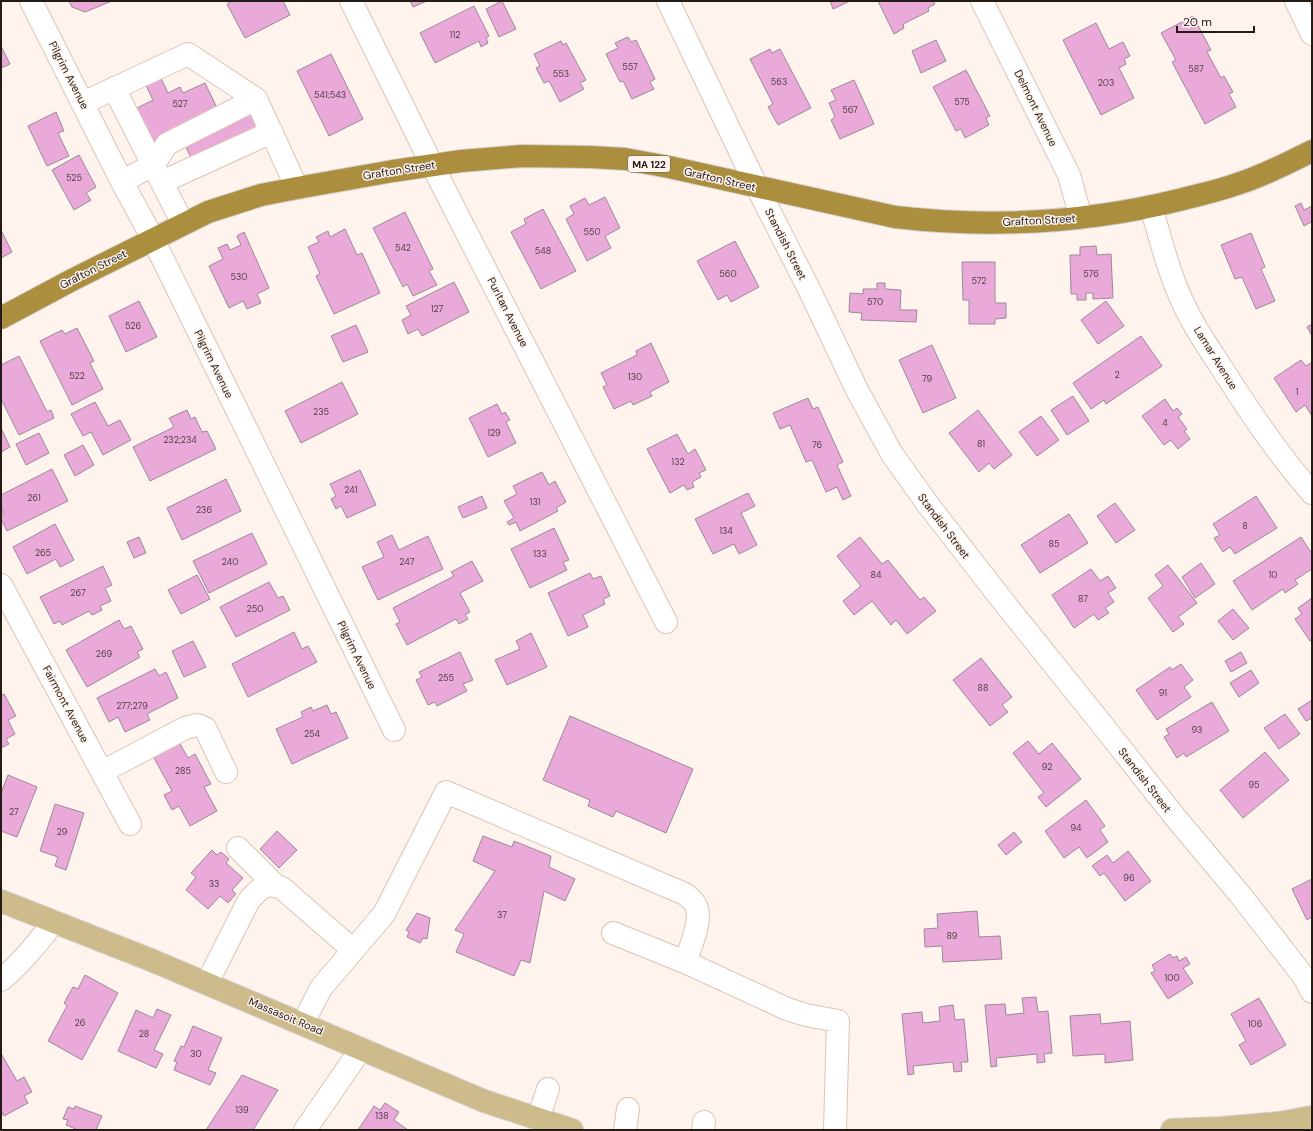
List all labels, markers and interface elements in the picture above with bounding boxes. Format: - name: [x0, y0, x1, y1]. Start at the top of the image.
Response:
- scale bar: [1177, 8, 1254, 34]
- text: 20 m: [1183, 14, 1212, 30]
- house number: 112: [450, 29, 460, 41]
- street label: Pilgrim Avenue: [46, 39, 92, 111]
- house number: 557: [622, 61, 638, 73]
- house number: 587: [1188, 63, 1204, 75]
- street label: Delmont Avenue: [1011, 67, 1061, 149]
- house number: 553: [553, 68, 569, 80]
- house number: 563: [771, 76, 787, 88]
- house number: 203: [1098, 77, 1114, 89]
- house number: 541;543: [314, 89, 346, 101]
- house number: 575: [954, 96, 970, 108]
- house number: 527: [172, 98, 188, 110]
- house number: 567: [842, 104, 858, 116]
- road number: MA 122: [628, 156, 670, 172]
- street label: Grafton Street: [362, 157, 436, 183]
- street label: Grafton Street: [683, 164, 757, 194]
- house number: 525: [66, 172, 82, 184]
- street label: Standish Street: [762, 206, 810, 282]
- street label: Grafton Street: [1002, 211, 1076, 229]
- house number: 550: [583, 226, 601, 238]
- house number: 542: [395, 242, 411, 254]
- house number: 548: [535, 245, 551, 257]
- street label: Grafton Street: [57, 246, 129, 292]
- house number: 560: [719, 268, 737, 280]
- house number: 576: [1083, 268, 1099, 280]
- house number: 530: [231, 271, 247, 283]
- street label: Puritan Avenue: [484, 275, 532, 349]
- house number: 572: [971, 275, 987, 287]
- house number: 570: [867, 296, 883, 308]
- house number: 127: [431, 303, 444, 315]
- house number: 526: [125, 320, 141, 332]
- street label: Lamar Avenue: [1191, 324, 1241, 392]
- street label: Pilgrim Avenue: [191, 327, 237, 401]
- house number: 2: [1114, 369, 1120, 381]
- house number: 522: [69, 370, 85, 382]
- house number: 130: [628, 371, 642, 383]
- house number: 79: [922, 373, 932, 385]
- house number: 1: [1296, 386, 1299, 398]
- house number: 235: [313, 406, 329, 418]
- house number: 4: [1162, 417, 1168, 429]
- house number: 129: [487, 427, 501, 439]
- house number: 232;234: [163, 434, 197, 446]
- house number: 81: [977, 438, 985, 450]
- house number: 76: [812, 439, 822, 451]
- house number: 132: [671, 456, 685, 468]
- house number: 241: [344, 484, 358, 496]
- street label: Standish Street: [915, 490, 973, 562]
- house number: 261: [27, 492, 41, 504]
- house number: 131: [530, 496, 541, 508]
- house number: 236: [196, 504, 212, 516]
- house number: 8: [1242, 520, 1248, 532]
- house number: 134: [719, 525, 733, 537]
- house number: 85: [1049, 538, 1059, 550]
- house number: 265: [35, 547, 51, 559]
- house number: 133: [533, 548, 547, 560]
- house number: 240: [222, 556, 238, 568]
- house number: 247: [399, 556, 415, 568]
- house number: 84: [871, 569, 882, 581]
- house number: 10: [1269, 569, 1277, 581]
- house number: 267: [70, 587, 86, 599]
- house number: 87: [1078, 593, 1088, 605]
- house number: 250: [247, 603, 263, 615]
- street label: Pilgrim Avenue: [334, 618, 380, 692]
- house number: 269: [96, 648, 112, 660]
- street label: Fairmont Avenue: [40, 663, 92, 745]
- house number: 255: [438, 672, 454, 684]
- house number: 88: [978, 682, 988, 694]
- house number: 91: [1159, 687, 1167, 699]
- house number: 277;279: [116, 700, 148, 712]
- house number: 93: [1192, 724, 1202, 736]
- house number: 254: [304, 728, 321, 740]
- street label: Standish Street: [1115, 745, 1175, 815]
- house number: 92: [1042, 761, 1052, 773]
- house number: 285: [175, 765, 191, 777]
- house number: 95: [1248, 779, 1260, 791]
- house number: 27: [9, 806, 19, 818]
- house number: 94: [1070, 822, 1082, 834]
- house number: 29: [57, 826, 68, 838]
- house number: 96: [1123, 872, 1135, 884]
- house number: 33: [209, 878, 219, 890]
- house number: 37: [497, 909, 507, 921]
- house number: 89: [947, 930, 958, 942]
- house number: 100: [1164, 972, 1180, 984]
- street label: Massasoit Road: [247, 994, 326, 1038]
- house number: 26: [75, 1017, 86, 1029]
- house number: 106: [1248, 1018, 1263, 1030]
- house number: 28: [139, 1028, 149, 1040]
- house number: 30: [190, 1048, 202, 1060]
- house number: 139: [235, 1104, 249, 1116]
- house number: 138: [375, 1110, 389, 1122]

